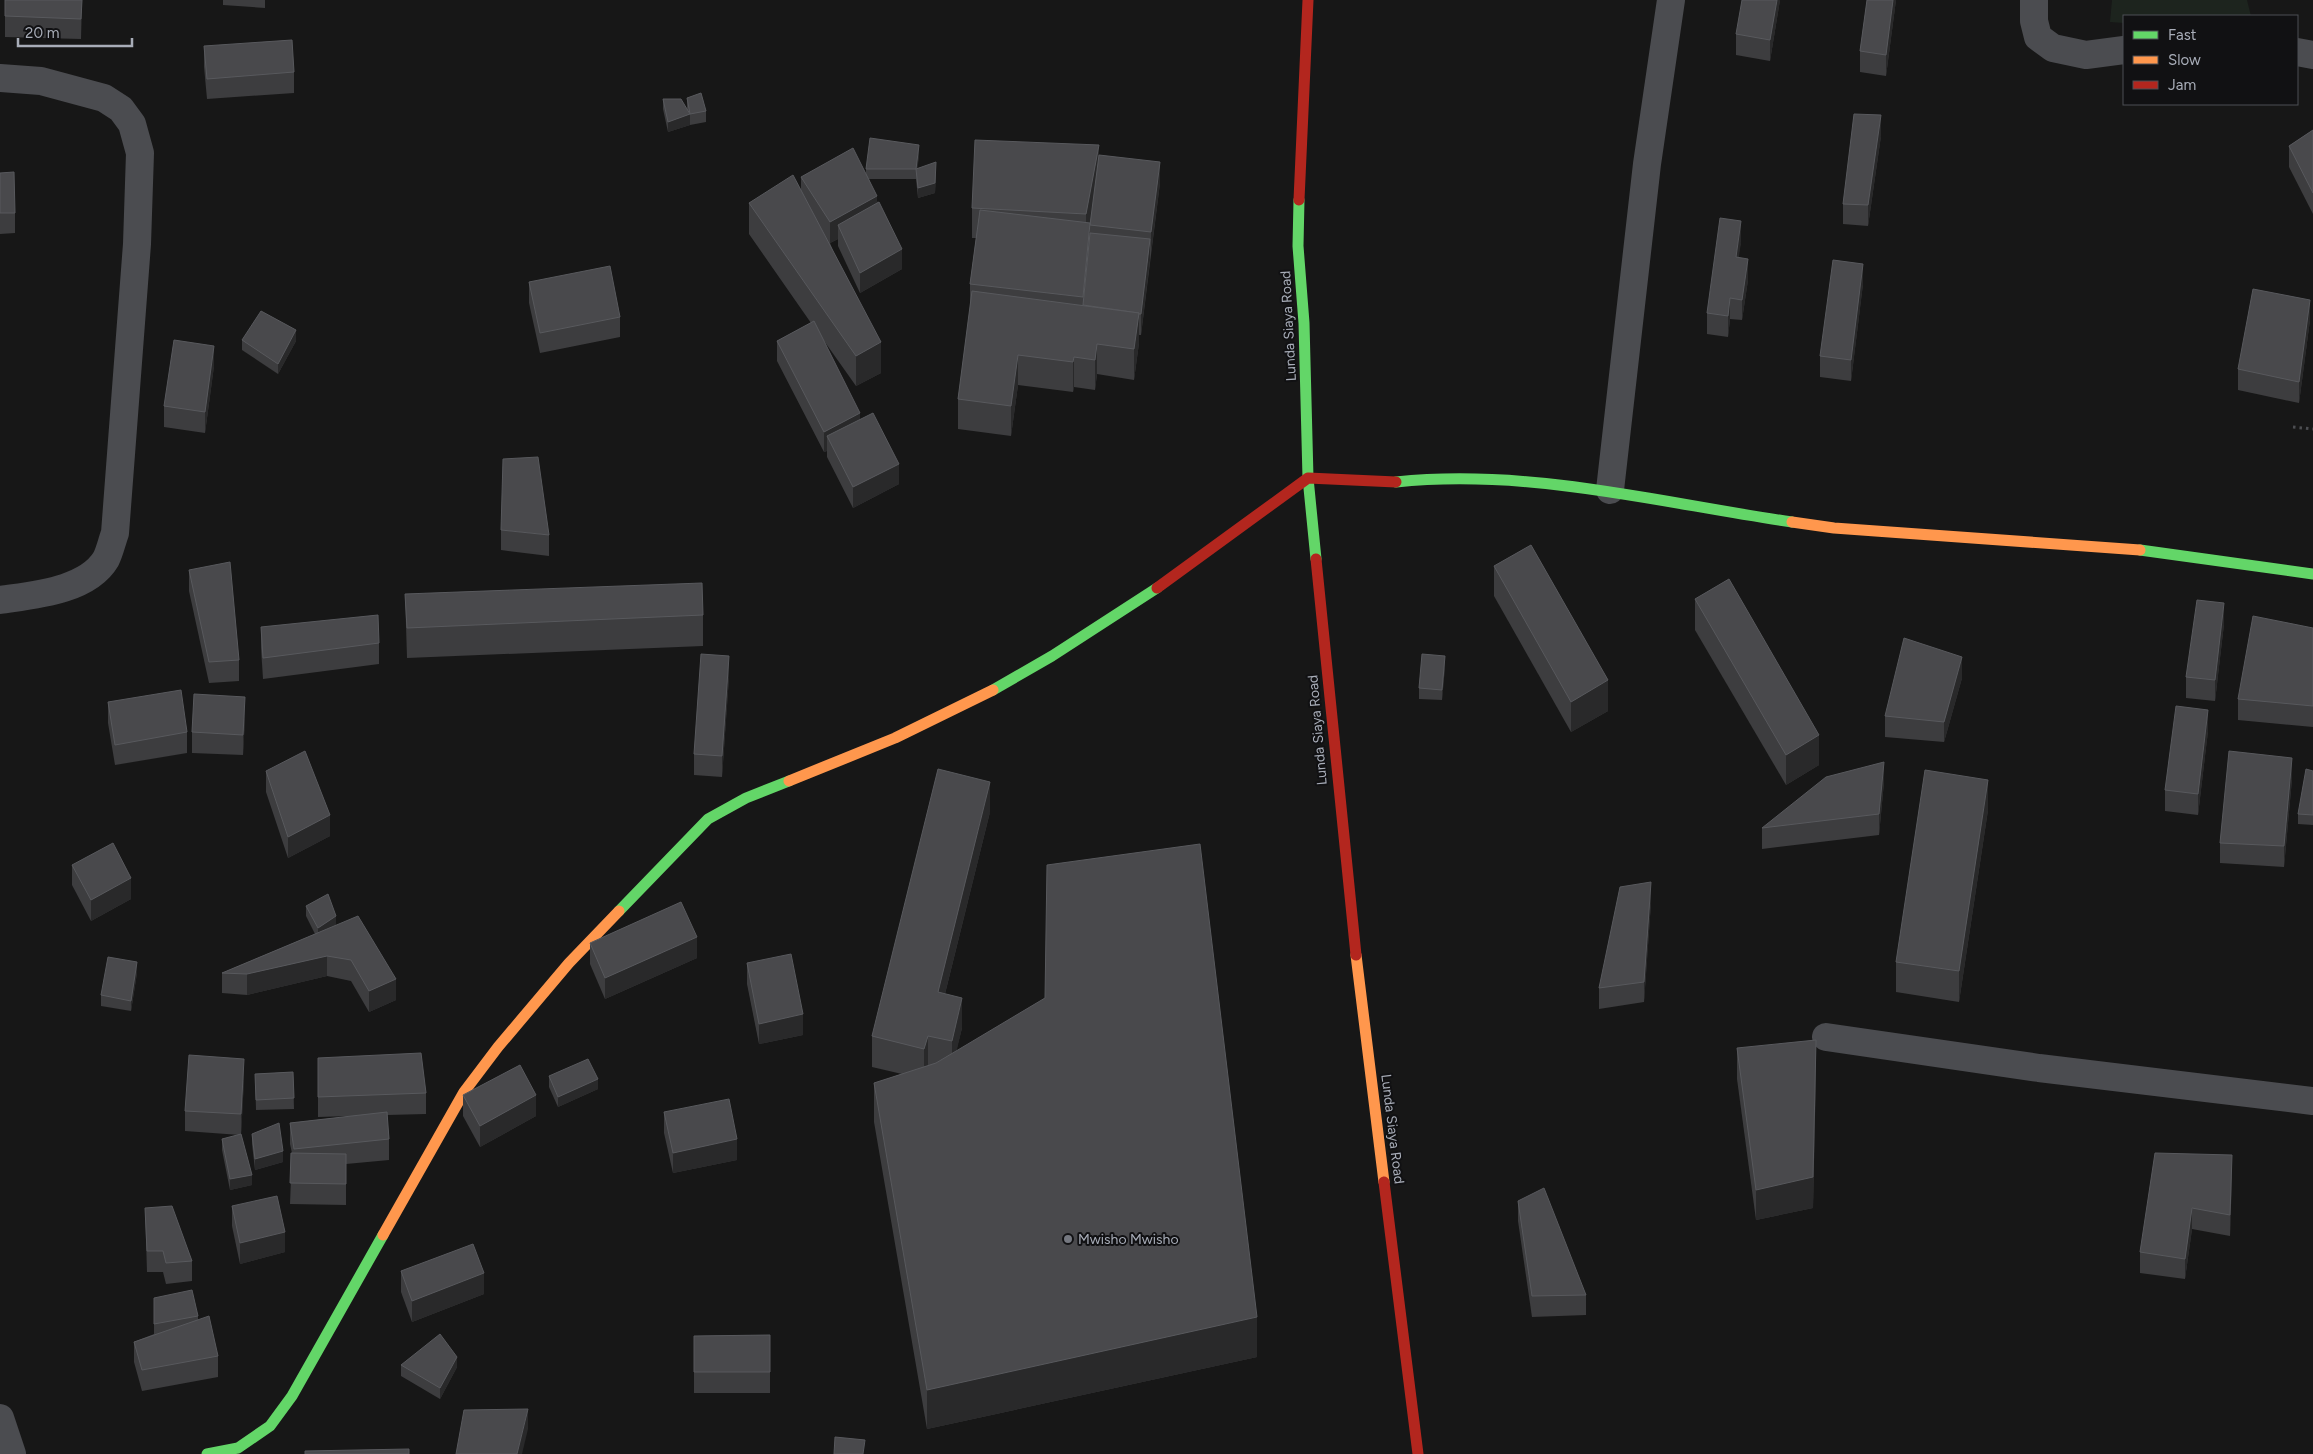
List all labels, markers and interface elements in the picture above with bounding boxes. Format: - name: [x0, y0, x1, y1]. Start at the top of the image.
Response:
- scale bar: [18, 15, 131, 47]
- legend: [2123, 15, 2298, 105]
- text: 20 m: [25, 24, 59, 42]
- text: Fast: [2168, 26, 2197, 44]
- text: Slow: [2168, 51, 2201, 69]
- text: Jam: [2168, 76, 2196, 94]
- street label: Lunda Siaya Road: [1277, 270, 1300, 382]
- street label: Lunda Siaya Road: [1304, 674, 1331, 786]
- street label: Lunda Siaya Road: [1377, 1073, 1408, 1185]
- place label: Mwisho Mwisho: [1078, 1231, 1179, 1248]
- marker: Mwisho Mwisho: [1062, 1233, 1074, 1245]

